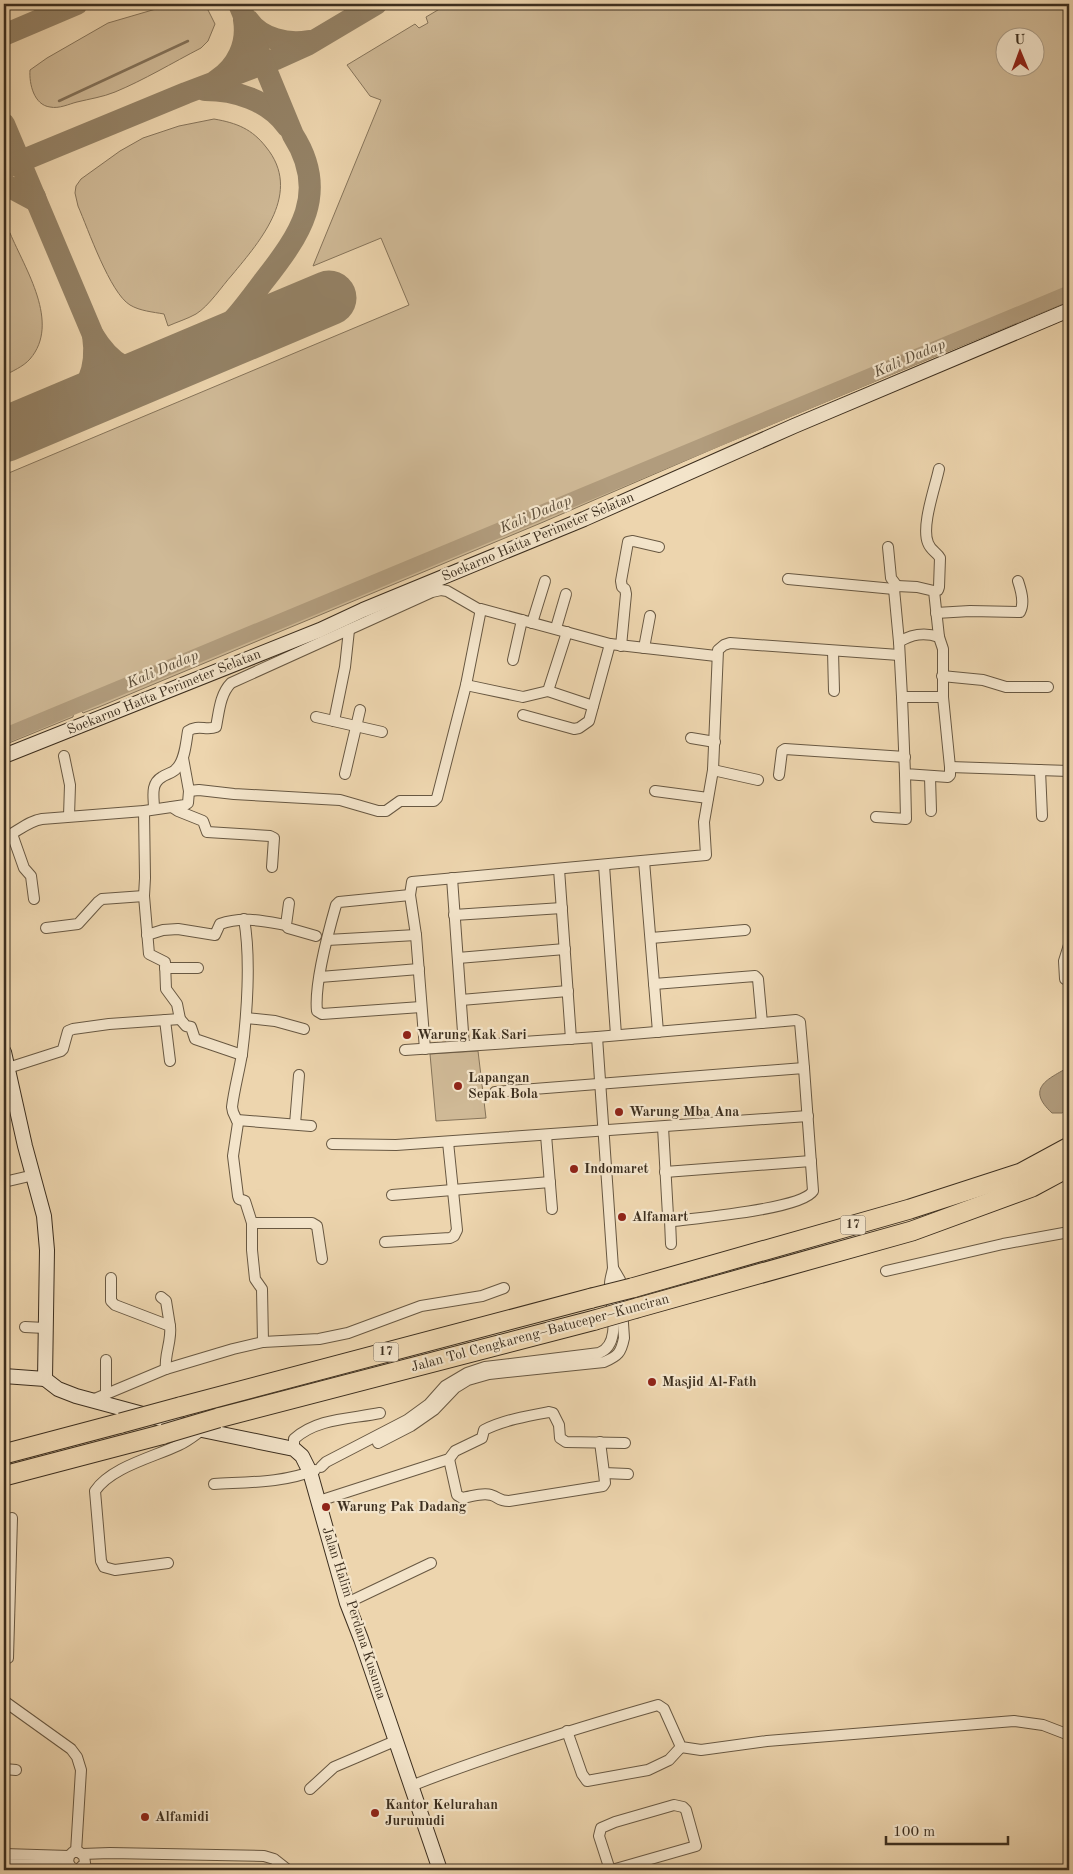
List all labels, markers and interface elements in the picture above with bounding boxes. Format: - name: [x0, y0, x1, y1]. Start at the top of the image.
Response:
- north arrow: [996, 28, 1046, 78]
- text: U: [1014, 33, 1025, 47]
- water label: Kali Dadap: [871, 337, 948, 381]
- street label: Soekarno Hatta Perimeter Selatan: [440, 490, 637, 584]
- water label: Kali Dadap: [497, 493, 574, 537]
- street label: Soekarno Hatta Perimeter Selatan: [65, 646, 263, 737]
- water label: Kali Dadap: [124, 648, 201, 692]
- place label: Warung Kak Sari: [417, 1028, 527, 1042]
- marker: Warung Kak Sari: [401, 1029, 413, 1041]
- place label: Lapangan Sepak Bola: [468, 1071, 538, 1101]
- marker: Lapangan Sepak Bola: [452, 1080, 464, 1092]
- place label: Warung Mba Ana: [629, 1105, 739, 1119]
- marker: Warung Mba Ana: [613, 1106, 625, 1118]
- place label: Indomaret: [584, 1162, 649, 1176]
- marker: Indomaret: [568, 1163, 580, 1175]
- place label: Alfamart: [632, 1210, 688, 1224]
- marker: Alfamart: [616, 1211, 628, 1223]
- road number: 17: [840, 1216, 866, 1234]
- street label: Jalan Tol Cengkareng–Batuceper–Kunciran: [409, 1292, 671, 1374]
- road number: 17: [374, 1342, 398, 1361]
- place label: Masjid Al-Fath: [662, 1375, 757, 1389]
- marker: Masjid Al-Fath: [646, 1376, 658, 1388]
- place label: Warung Pak Dadang: [336, 1500, 467, 1514]
- marker: Warung Pak Dadang: [320, 1501, 332, 1513]
- street label: Jalan Halim Perdana Kusuma: [319, 1525, 389, 1701]
- place label: Kantor Kelurahan Jurumudi: [385, 1798, 498, 1828]
- marker: Kantor Kelurahan Jurumudi: [369, 1807, 381, 1819]
- place label: Alfamidi: [155, 1810, 209, 1824]
- marker: Alfamidi: [139, 1811, 151, 1823]
- scale bar: [886, 1814, 1008, 1846]
- text: 100 m: [893, 1825, 935, 1840]

